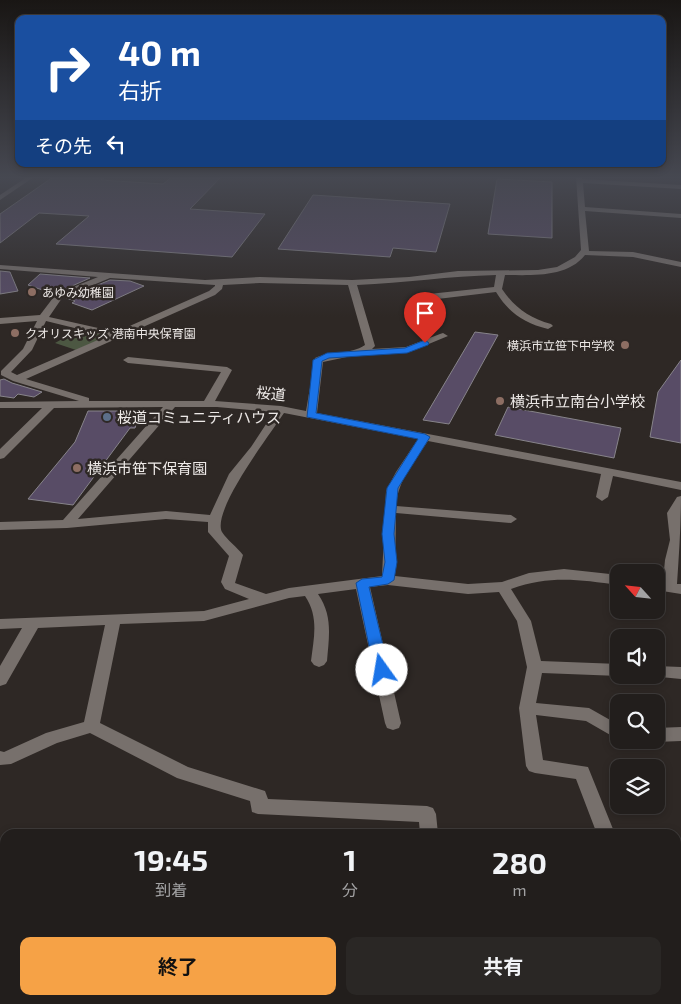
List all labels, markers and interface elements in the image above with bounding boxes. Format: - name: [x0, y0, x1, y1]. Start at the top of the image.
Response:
- text: 40 m: [118, 31, 201, 73]
- icon: right: [35, 35, 100, 100]
- text: 右折: [118, 77, 162, 103]
- icon: left: [102, 130, 130, 158]
- text: その先: [35, 134, 92, 157]
- place label: あゆみ幼稚園: [42, 285, 114, 299]
- marker: あゆみ幼稚園: [26, 286, 38, 298]
- pin: [404, 292, 446, 343]
- icon: arrive: [411, 299, 439, 327]
- place label: クオリスキッズ 港南中央保育園: [25, 326, 196, 340]
- marker: クオリスキッズ 港南中央保育園: [9, 327, 21, 339]
- place label: 横浜市立笹下中学校: [507, 338, 615, 352]
- marker: 横浜市立笹下中学校: [619, 339, 631, 351]
- street label: 桜道: [255, 382, 287, 404]
- place label: 横浜市立南台小学校: [510, 392, 645, 410]
- marker: 横浜市立南台小学校: [494, 395, 506, 407]
- place label: 桜道コミュニティハウス: [117, 408, 281, 426]
- marker: 桜道コミュニティハウス: [101, 411, 113, 423]
- place label: 横浜市笹下保育園: [87, 459, 207, 477]
- marker: 横浜市笹下保育園: [71, 462, 83, 474]
- north arrow: [610, 564, 665, 619]
- map controls: [610, 564, 665, 814]
- button: sound: [610, 629, 665, 684]
- position arrow: [355, 643, 407, 695]
- button: search: [610, 694, 665, 749]
- button: layers: [610, 759, 665, 814]
- text: 19:45: [134, 841, 208, 877]
- text: 1: [344, 841, 356, 877]
- text: 280: [492, 844, 547, 880]
- text: 到着: [155, 880, 187, 899]
- text: 分: [342, 880, 358, 899]
- text: m: [512, 880, 527, 899]
- button: 終了: [20, 937, 336, 995]
- button: 共有: [346, 937, 661, 995]

